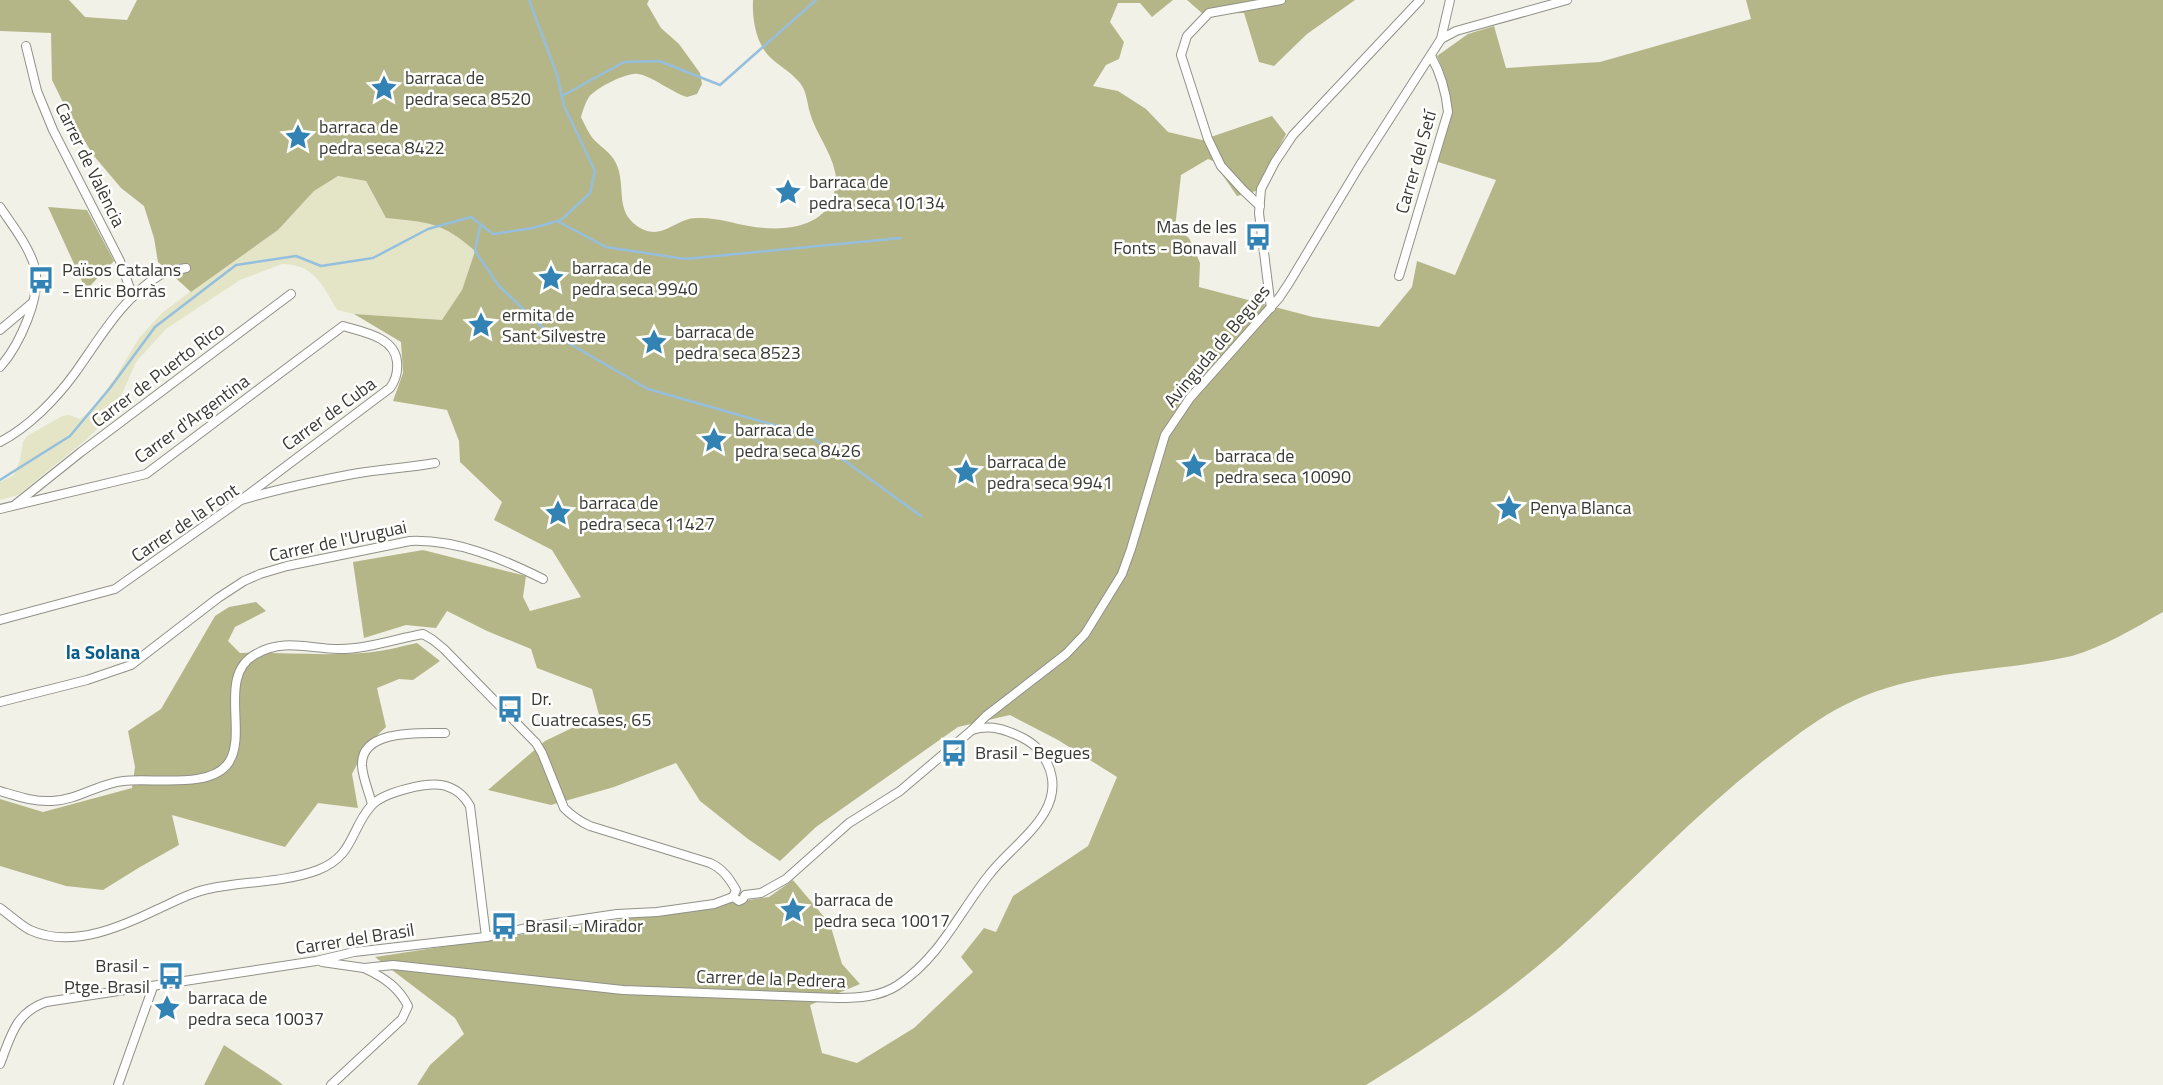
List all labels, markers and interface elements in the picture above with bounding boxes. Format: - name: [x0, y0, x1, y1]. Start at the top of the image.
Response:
- place label: barraca de pedra seca 8520: [405, 64, 531, 112]
- place icon: barraca de pedra seca 8520: [369, 73, 399, 103]
- street label: Carrer de València: [49, 98, 132, 232]
- street label: Carrer del Setí: [1388, 105, 1444, 217]
- place label: barraca de pedra seca 8422: [319, 113, 445, 161]
- place icon: barraca de pedra seca 8422: [283, 122, 313, 152]
- place label: barraca de pedra seca 10134: [809, 168, 945, 216]
- place icon: barraca de pedra seca 10134: [773, 177, 803, 207]
- place label: Mas de les Fonts - Bonavall: [1113, 213, 1237, 261]
- bus stop icon: Mas de les Fonts - Bonavall: [1243, 222, 1273, 252]
- place label: barraca de pedra seca 9940: [572, 254, 698, 302]
- place label: Països Catalans - Enric Borràs: [62, 256, 181, 304]
- place icon: barraca de pedra seca 9940: [536, 263, 566, 293]
- bus stop icon: Països Catalans - Enric Borràs: [26, 265, 56, 295]
- street label: Avinguda de Begues: [1157, 278, 1276, 413]
- place label: ermita de Sant Silvestre: [502, 301, 606, 349]
- place icon: ermita de Sant Silvestre: [466, 310, 496, 340]
- street label: Carrer de Puerto Rico: [85, 316, 230, 434]
- place label: barraca de pedra seca 8523: [675, 318, 801, 366]
- place icon: barraca de pedra seca 8523: [639, 327, 669, 357]
- street label: Carrer d'Argentina: [129, 368, 255, 470]
- street label: Carrer de Cuba: [276, 370, 381, 457]
- place label: barraca de pedra seca 8426: [735, 416, 861, 464]
- place icon: barraca de pedra seca 8426: [699, 425, 729, 455]
- place label: barraca de pedra seca 10090: [1215, 442, 1351, 490]
- place label: barraca de pedra seca 9941: [987, 448, 1113, 496]
- place icon: barraca de pedra seca 10090: [1179, 451, 1209, 481]
- place icon: barraca de pedra seca 9941: [951, 457, 981, 487]
- street label: Carrer de la Font: [125, 476, 245, 569]
- place label: barraca de pedra seca 11427: [579, 489, 715, 537]
- place icon: Penya Blanca: [1494, 493, 1524, 523]
- place label: Penya Blanca: [1530, 494, 1632, 521]
- place icon: barraca de pedra seca 11427: [543, 498, 573, 528]
- street label: Carrer de l'Uruguai: [267, 513, 409, 568]
- district label: la Solana: [66, 637, 141, 666]
- place label: Dr. Cuatrecases, 65: [531, 685, 651, 733]
- bus stop icon: Dr. Cuatrecases, 65: [495, 694, 525, 724]
- bus stop icon: Brasil - Begues: [939, 738, 969, 768]
- place label: Brasil - Begues: [975, 739, 1090, 766]
- place label: barraca de pedra seca 10017: [814, 886, 950, 934]
- place icon: barraca de pedra seca 10017: [778, 895, 808, 925]
- bus stop icon: Brasil - Mirador: [489, 911, 519, 941]
- place label: Brasil - Mirador: [525, 912, 643, 939]
- street label: Carrer del Brasil: [294, 916, 416, 961]
- place label: Brasil - Ptge. Brasil: [64, 952, 150, 1000]
- bus stop icon: Brasil - Ptge. Brasil: [156, 961, 186, 991]
- street label: Carrer de la Pedrera: [696, 962, 846, 995]
- place label: barraca de pedra seca 10037: [188, 984, 324, 1032]
- place icon: barraca de pedra seca 10037: [152, 993, 182, 1023]

